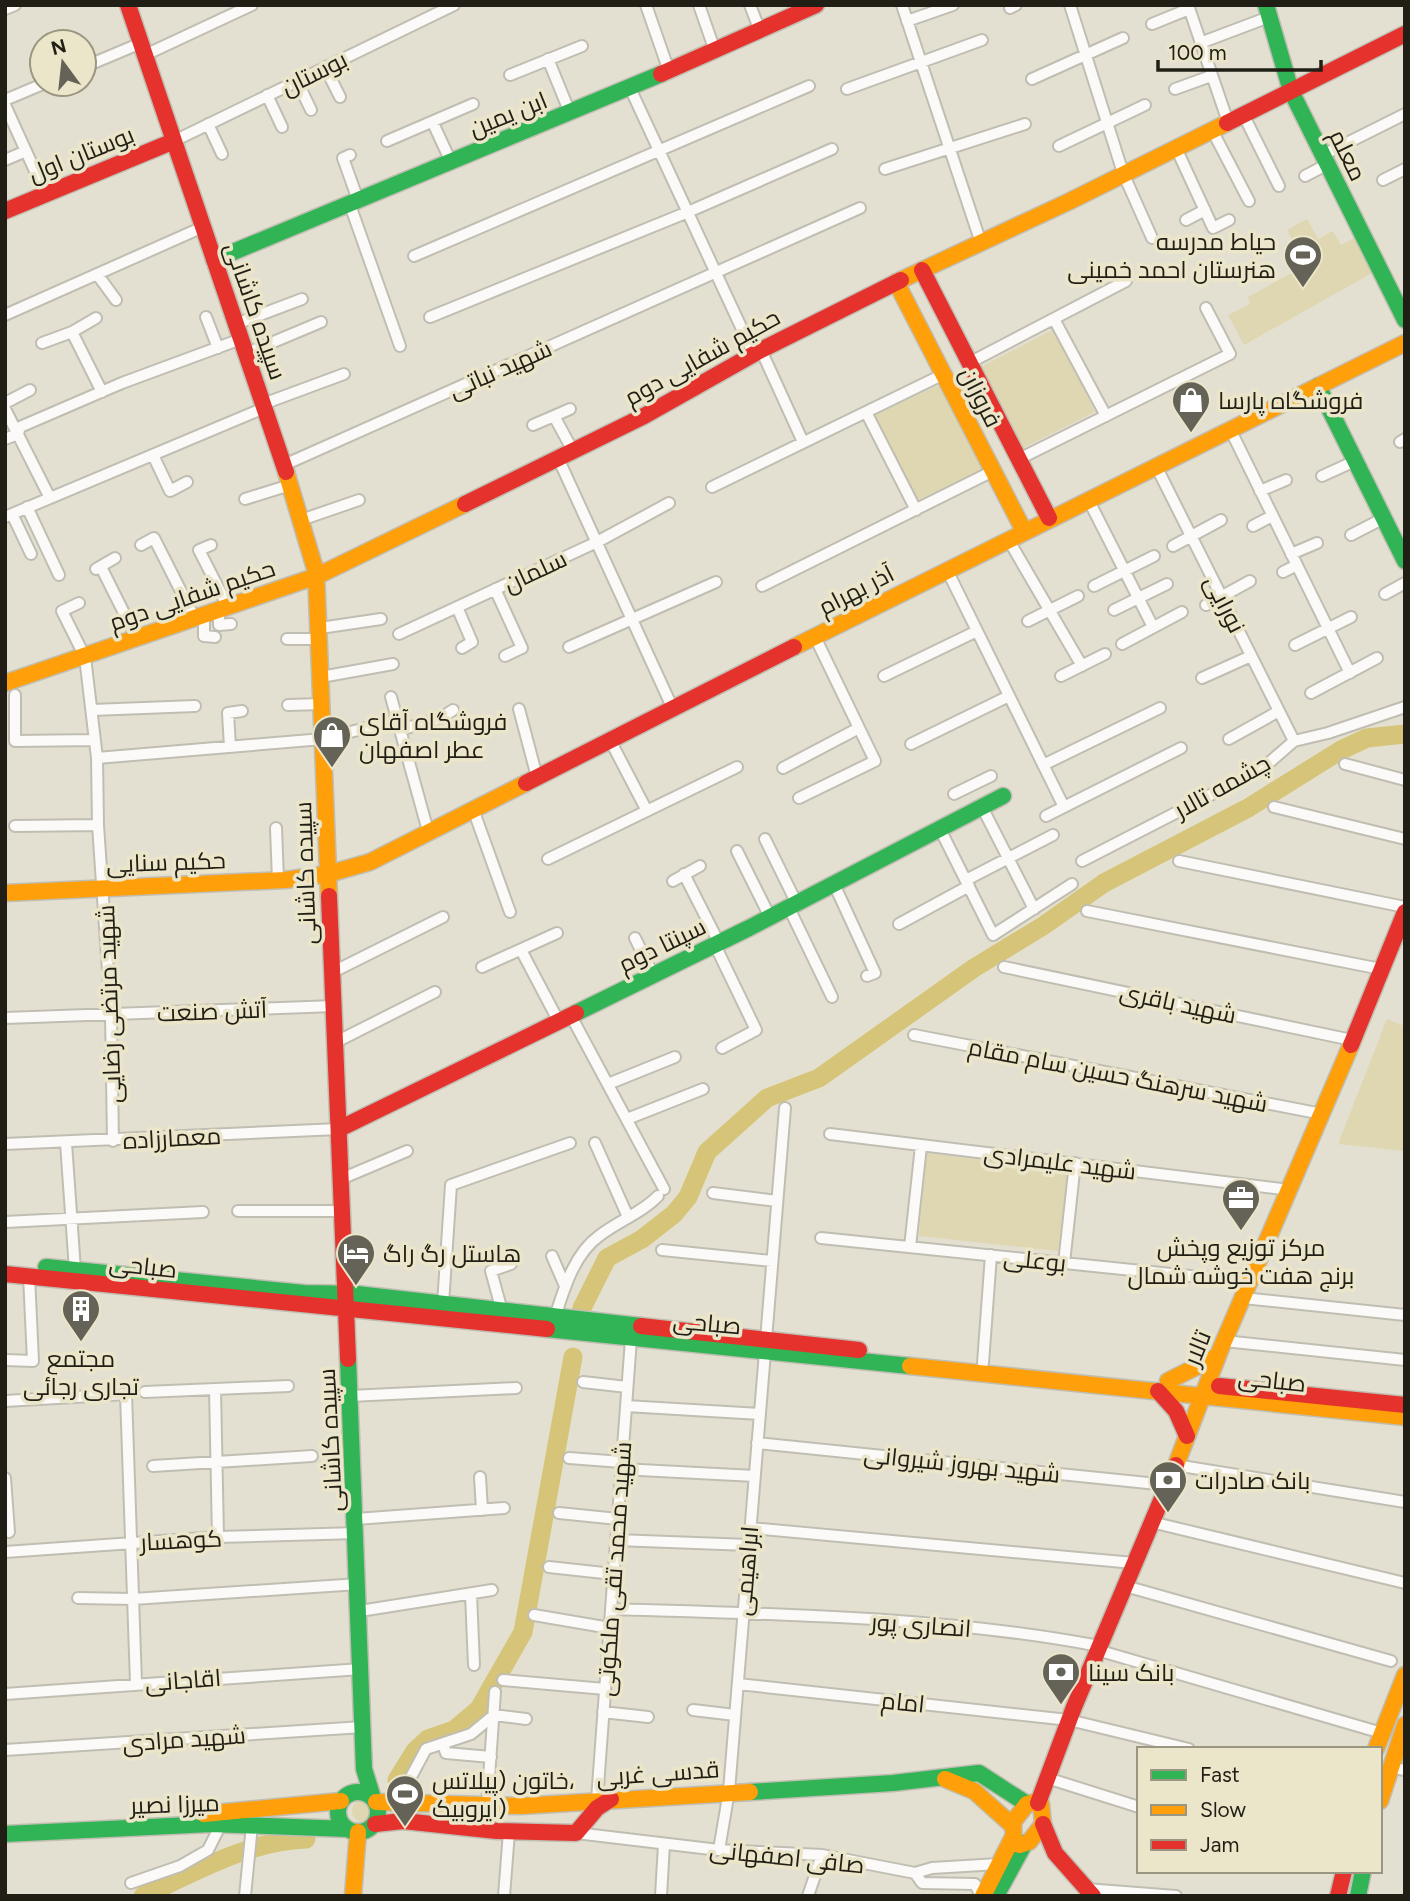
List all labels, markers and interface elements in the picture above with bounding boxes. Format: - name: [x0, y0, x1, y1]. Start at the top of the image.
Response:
- north arrow: [28, 28, 98, 98]
- scale bar: [1158, 28, 1321, 72]
- text: N: [49, 34, 69, 60]
- text: 100 m: [1168, 40, 1227, 65]
- street label: بوستان: [276, 45, 352, 101]
- street label: ابن یمین: [465, 85, 551, 143]
- street label: بوستان اول: [24, 120, 138, 188]
- street label: معلم: [1321, 124, 1373, 186]
- place label: حیاط مدرسه هنرستان احمد خمینی: [1067, 227, 1276, 284]
- sports icon: حیاط مدرسه هنرستان احمد خمینی: [1282, 234, 1324, 289]
- street label: سپیده کاشانی: [218, 238, 293, 384]
- street label: حکیم شفایی دوم: [619, 302, 786, 413]
- street label: شهید نباتی: [444, 333, 556, 405]
- street label: فروزان: [954, 362, 1008, 432]
- shop icon: فروشگاه پارسا: [1170, 379, 1212, 434]
- place label: فروشگاه پارسا: [1218, 386, 1363, 417]
- street label: سلمان: [499, 544, 571, 598]
- street label: حکیم شفایی دوم: [105, 553, 279, 639]
- street label: آذر بهرام: [813, 558, 900, 623]
- street label: نورایی: [1198, 570, 1252, 638]
- place label: فروشگاه آقای عطر اصفهان: [359, 707, 507, 764]
- shop icon: فروشگاه آقای عطر اصفهان: [311, 714, 353, 769]
- street label: چشمه تالار: [1167, 748, 1276, 827]
- street label: سپیده کاشانی: [288, 801, 323, 945]
- street label: حکیم سنایی: [106, 845, 226, 881]
- street label: شهید مرتضی رضایی: [91, 904, 127, 1104]
- street label: سپنتا دوم: [614, 911, 711, 980]
- street label: شهید باقری: [1117, 977, 1239, 1029]
- street label: آتش صنعت: [156, 995, 268, 1027]
- street label: شهید سرهنگ حسین سام مقام: [965, 1032, 1270, 1120]
- street label: معمارزاده: [122, 1121, 222, 1155]
- street label: شهید علیمرادی: [982, 1138, 1138, 1186]
- office icon: مرکز توزیع وپخش برنج هفت خوشه شمال: [1220, 1177, 1262, 1232]
- hotel icon: هاستل رگ راگ: [335, 1232, 377, 1287]
- place label: مرکز توزیع وپخش برنج هفت خوشه شمال: [1128, 1233, 1354, 1292]
- place label: هاستل رگ راگ: [383, 1239, 521, 1268]
- street label: بوعلی: [1002, 1242, 1068, 1278]
- street label: صباحی: [107, 1248, 179, 1284]
- building icon: مجتمع تجاری رجائی: [60, 1288, 102, 1343]
- street label: صباحی: [672, 1306, 742, 1340]
- street label: تالار: [1176, 1326, 1217, 1372]
- place label: مجتمع تجاری رجائی: [23, 1344, 140, 1401]
- street label: صباحی: [1236, 1362, 1308, 1398]
- street label: سپیده کاشانی: [312, 1368, 349, 1512]
- street label: شهید بهروز شیروانی: [862, 1439, 1062, 1489]
- street label: شهید محمد تقی ملکوتی: [591, 1441, 637, 1697]
- bank icon: بانک صادرات: [1147, 1459, 1189, 1514]
- place label: بانک صادرات: [1195, 1466, 1311, 1495]
- street label: کوهسار: [137, 1523, 223, 1557]
- street label: ابراهیمی: [728, 1525, 764, 1617]
- street label: انصاری پور: [868, 1607, 972, 1645]
- bank icon: بانک سینا: [1040, 1651, 1082, 1706]
- place label: بانک سینا: [1088, 1658, 1174, 1687]
- street label: اقاجانی: [144, 1663, 222, 1697]
- street label: امام: [879, 1685, 926, 1721]
- street label: شهید مرادی: [121, 1720, 247, 1758]
- legend: [1137, 1747, 1382, 1873]
- street label: قدسی غربی: [595, 1754, 721, 1792]
- text: Fast: [1200, 1762, 1240, 1787]
- place label: خاتون (پیلاتس، ایروبیک): [432, 1766, 574, 1823]
- sports icon: خاتون (پیلاتس، ایروبیک): [384, 1773, 426, 1828]
- street label: میرزا نصیر: [128, 1788, 220, 1820]
- text: Slow: [1200, 1797, 1246, 1822]
- text: Jam: [1200, 1832, 1239, 1857]
- street label: صافی اصفهانی: [708, 1834, 866, 1880]

